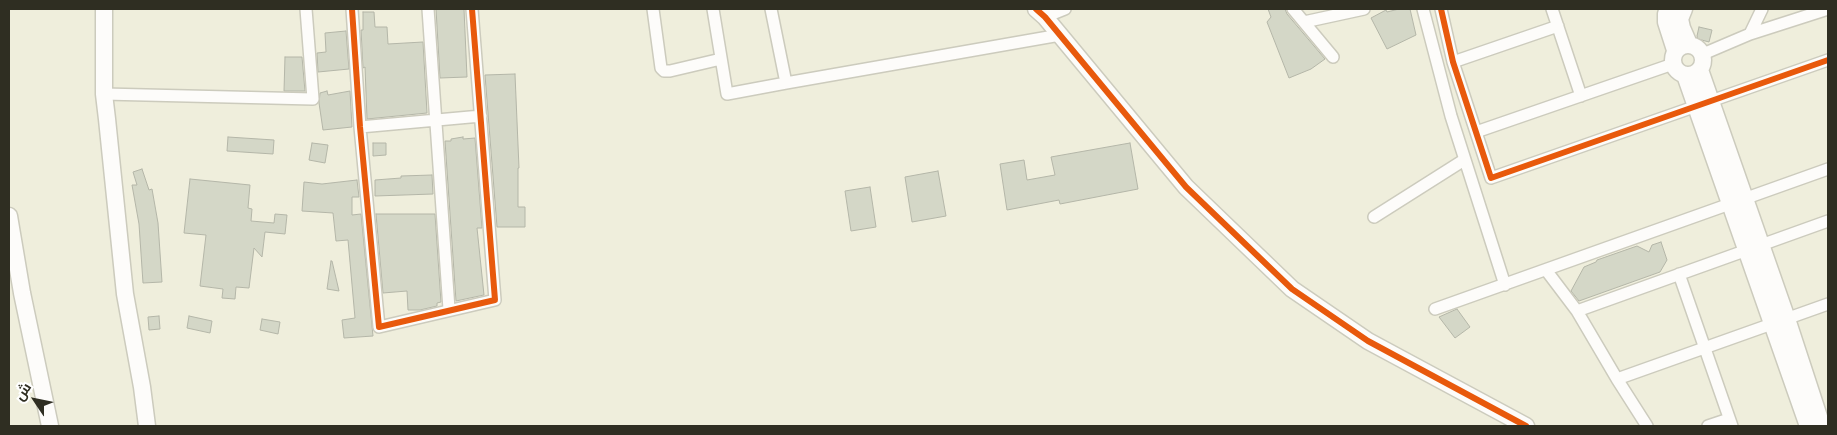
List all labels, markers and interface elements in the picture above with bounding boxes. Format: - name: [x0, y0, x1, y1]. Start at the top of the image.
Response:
- north arrow: [10, 375, 60, 425]
- text: ش: [9, 379, 36, 405]

